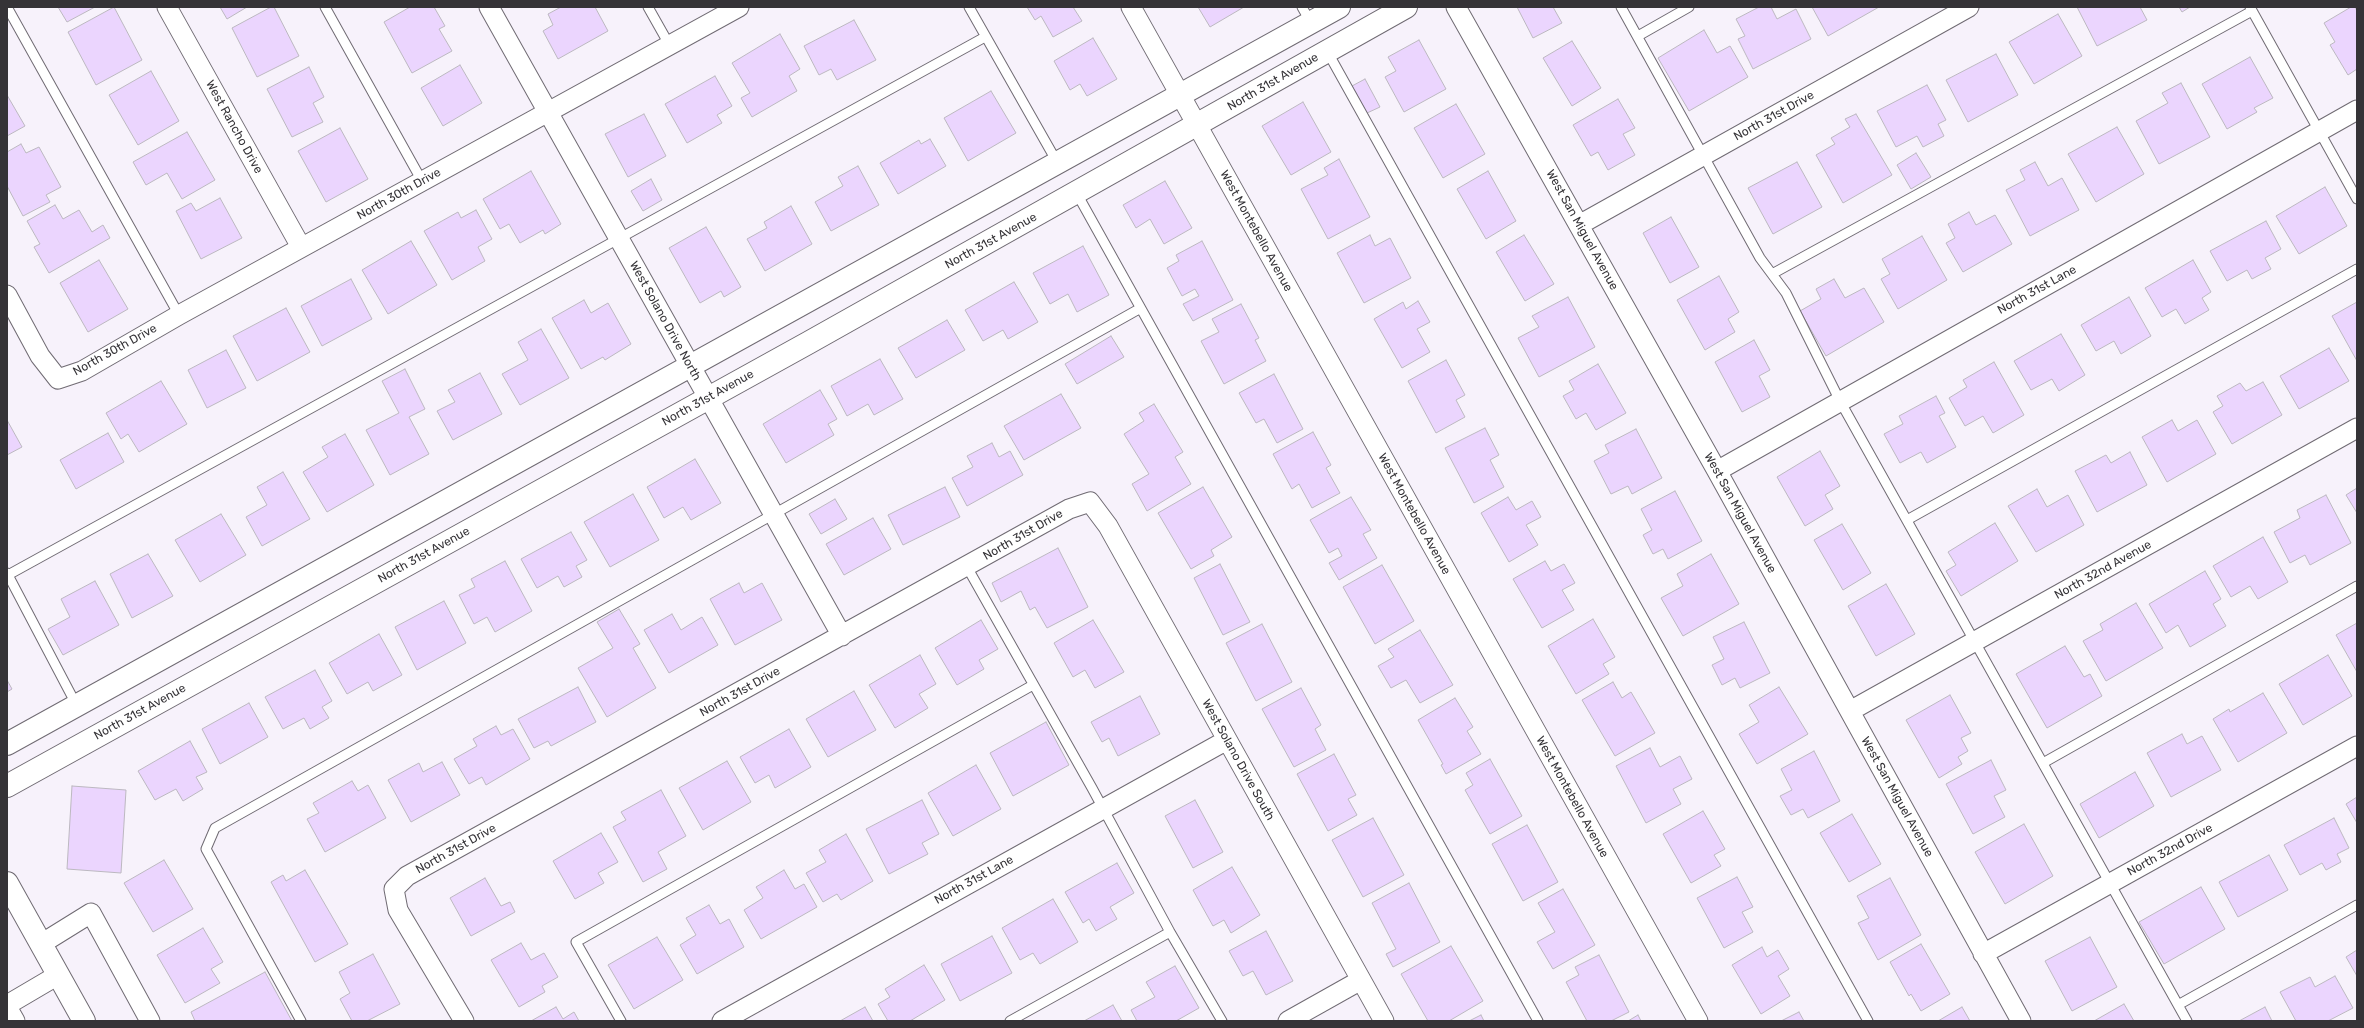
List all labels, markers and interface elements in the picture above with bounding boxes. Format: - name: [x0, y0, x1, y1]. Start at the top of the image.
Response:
- street label: North 31st Avenue: [1225, 50, 1321, 114]
- street label: West Rancho Drive: [202, 78, 266, 176]
- street label: North 31st Drive: [1731, 88, 1817, 144]
- street label: North 30th Drive: [355, 165, 443, 223]
- street label: West San Miguel Avenue: [1543, 167, 1621, 293]
- street label: West Montebello Avenue: [1217, 168, 1295, 294]
- street label: North 31st Avenue: [943, 210, 1039, 272]
- street label: West Solano Drive North: [626, 259, 704, 383]
- street label: North 31st Lane: [1995, 262, 2079, 318]
- street label: North 30th Drive: [71, 321, 159, 379]
- street label: North 31st Avenue: [660, 367, 756, 429]
- street label: West San Miguel Avenue: [1701, 450, 1779, 576]
- street label: West Montebello Avenue: [1375, 451, 1453, 577]
- street label: North 31st Drive: [981, 506, 1065, 564]
- street label: North 31st Avenue: [376, 524, 472, 586]
- street label: North 32nd Avenue: [2052, 537, 2154, 603]
- street label: North 31st Drive: [697, 664, 783, 720]
- street label: North 31st Avenue: [92, 681, 188, 743]
- street label: West Solano Drive South: [1199, 697, 1277, 823]
- street label: West Montebello Avenue: [1533, 734, 1611, 860]
- street label: West San Miguel Avenue: [1858, 734, 1936, 860]
- street label: North 31st Drive: [413, 821, 499, 877]
- street label: North 32nd Drive: [2125, 821, 2215, 879]
- street label: North 31st Lane: [932, 852, 1016, 908]

